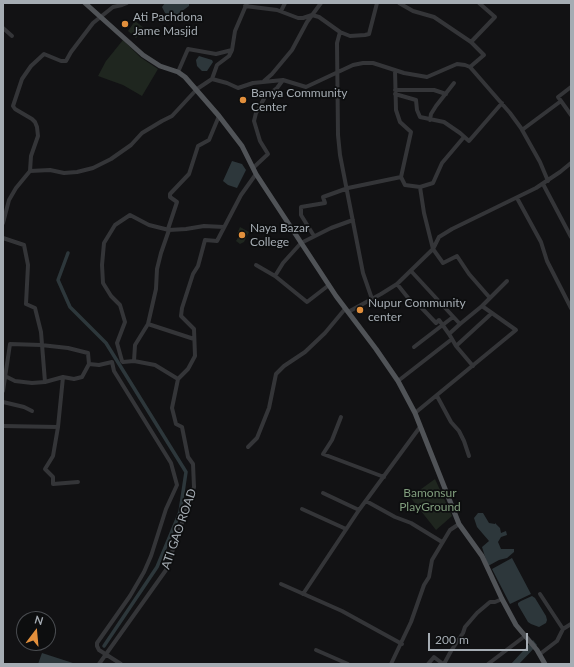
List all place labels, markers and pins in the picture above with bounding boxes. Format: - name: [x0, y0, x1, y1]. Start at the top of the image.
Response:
- place label: Ati Pachdona Jame Masjid: [133, 10, 203, 38]
- marker: Ati Pachdona Jame Masjid: [120, 19, 130, 29]
- place label: Banya Community Center: [251, 86, 347, 114]
- marker: Banya Community Center: [238, 95, 248, 105]
- place label: Naya Bazar College: [250, 221, 309, 249]
- marker: Naya Bazar College: [237, 230, 247, 240]
- place label: Nupur Community center: [368, 296, 466, 324]
- marker: Nupur Community center: [355, 305, 365, 315]

